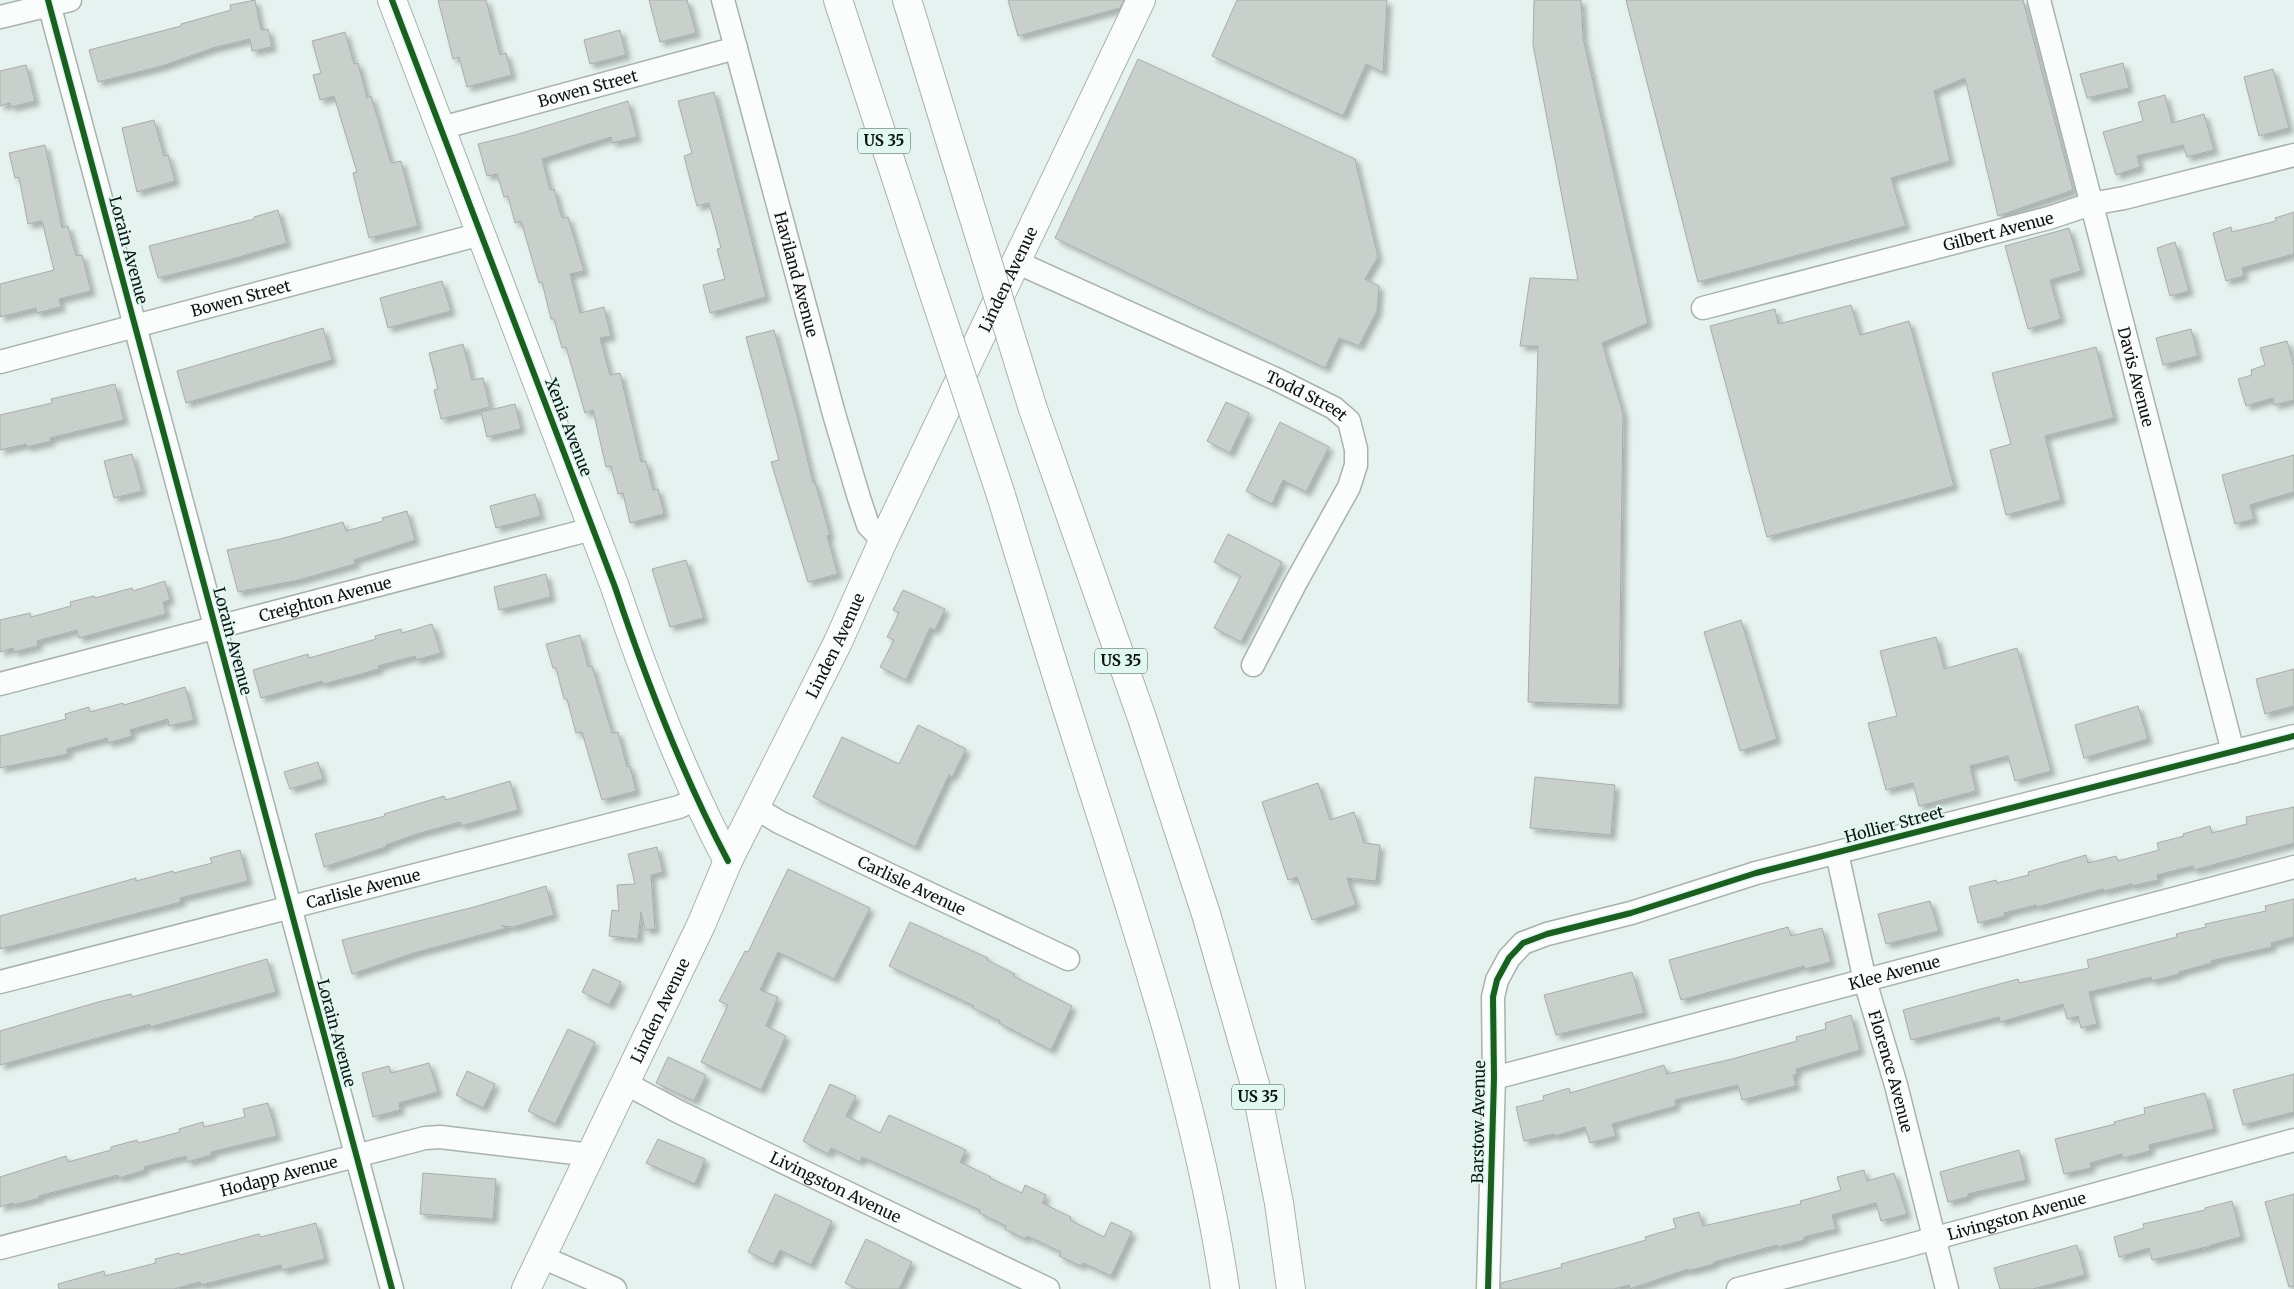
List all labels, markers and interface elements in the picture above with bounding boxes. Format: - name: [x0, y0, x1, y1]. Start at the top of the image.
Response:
- street label: Bowen Street: [536, 65, 640, 111]
- road number: US 35: [858, 128, 910, 154]
- street label: Lorain Avenue: [105, 194, 153, 306]
- street label: Gilbert Avenue: [1941, 207, 2055, 255]
- street label: Haviland Avenue: [770, 209, 823, 339]
- street label: Linden Avenue: [974, 223, 1041, 335]
- street label: Bowen Street: [189, 275, 293, 321]
- street label: Davis Avenue: [2114, 324, 2159, 429]
- street label: Todd Street: [1263, 366, 1352, 426]
- street label: Xenia Avenue: [541, 375, 597, 479]
- street label: Creighton Avenue: [257, 572, 393, 626]
- street label: Lorain Avenue: [209, 585, 257, 697]
- street label: Linden Avenue: [801, 590, 869, 702]
- road number: US 35: [1095, 648, 1147, 674]
- street label: Hollier Street: [1842, 801, 1947, 847]
- street label: Carlisle Avenue: [855, 851, 969, 919]
- street label: Carlisle Avenue: [304, 864, 422, 913]
- street label: Klee Avenue: [1846, 951, 1942, 994]
- street label: Linden Avenue: [626, 955, 694, 1066]
- street label: Lorain Avenue: [313, 977, 361, 1089]
- street label: Florence Avenue: [1864, 1008, 1917, 1134]
- street label: Barstow Avenue: [1467, 1060, 1489, 1184]
- road number: US 35: [1232, 1084, 1284, 1110]
- street label: Livingston Avenue: [767, 1147, 904, 1227]
- street label: Hodapp Avenue: [218, 1151, 340, 1201]
- street label: Livingston Avenue: [1945, 1187, 2088, 1244]

